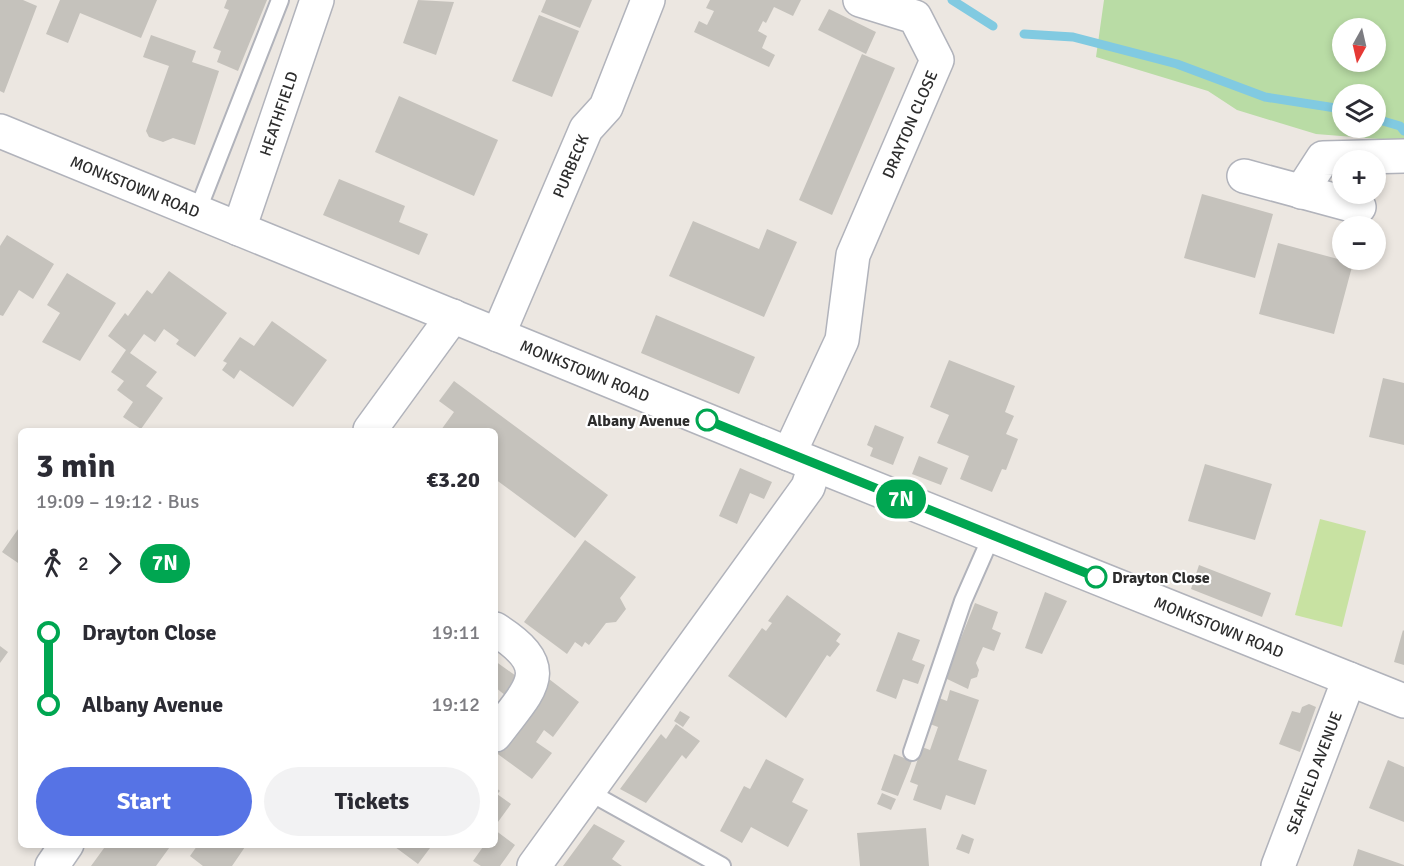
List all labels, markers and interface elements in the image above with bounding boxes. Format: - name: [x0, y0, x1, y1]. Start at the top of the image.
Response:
- north arrow: [1332, 18, 1386, 72]
- map controls: [1332, 18, 1386, 270]
- street label: DRAYTON CLOSE: [878, 67, 942, 181]
- street label: HEATHFIELD: [256, 69, 303, 159]
- button: layers: [1332, 84, 1386, 138]
- street label: PURBECK: [549, 131, 594, 201]
- button: +: [1332, 150, 1386, 204]
- street label: MONKSTOWN ROAD: [67, 152, 202, 223]
- button: −: [1332, 216, 1386, 270]
- street label: MONKSTOWN ROAD: [517, 336, 652, 407]
- marker: Albany Avenue: [696, 409, 718, 431]
- place label: Albany Avenue: [587, 411, 690, 431]
- text: 3 min: [36, 446, 116, 487]
- text: €3.20: [426, 466, 480, 493]
- line badge: 7N: [874, 480, 928, 518]
- text: 7N: [888, 486, 914, 512]
- text: 19:09 – 19:12 · Bus: [36, 489, 199, 514]
- icon: walk: [36, 547, 69, 580]
- icon: forward: [98, 547, 131, 580]
- text: 7N: [152, 550, 178, 576]
- text: 2: [78, 551, 89, 576]
- marker: Drayton Close: [1085, 566, 1107, 588]
- place label: Drayton Close: [1112, 568, 1210, 588]
- street label: MONKSTOWN ROAD: [1151, 593, 1287, 663]
- text: Drayton Close: [82, 619, 216, 646]
- text: 19:11: [431, 620, 480, 645]
- text: Albany Avenue: [82, 691, 223, 718]
- text: 19:12: [431, 692, 480, 717]
- street label: SEAFIELD AVENUE: [1282, 709, 1347, 837]
- button: Start: [36, 767, 252, 836]
- button: Tickets: [264, 767, 480, 836]

